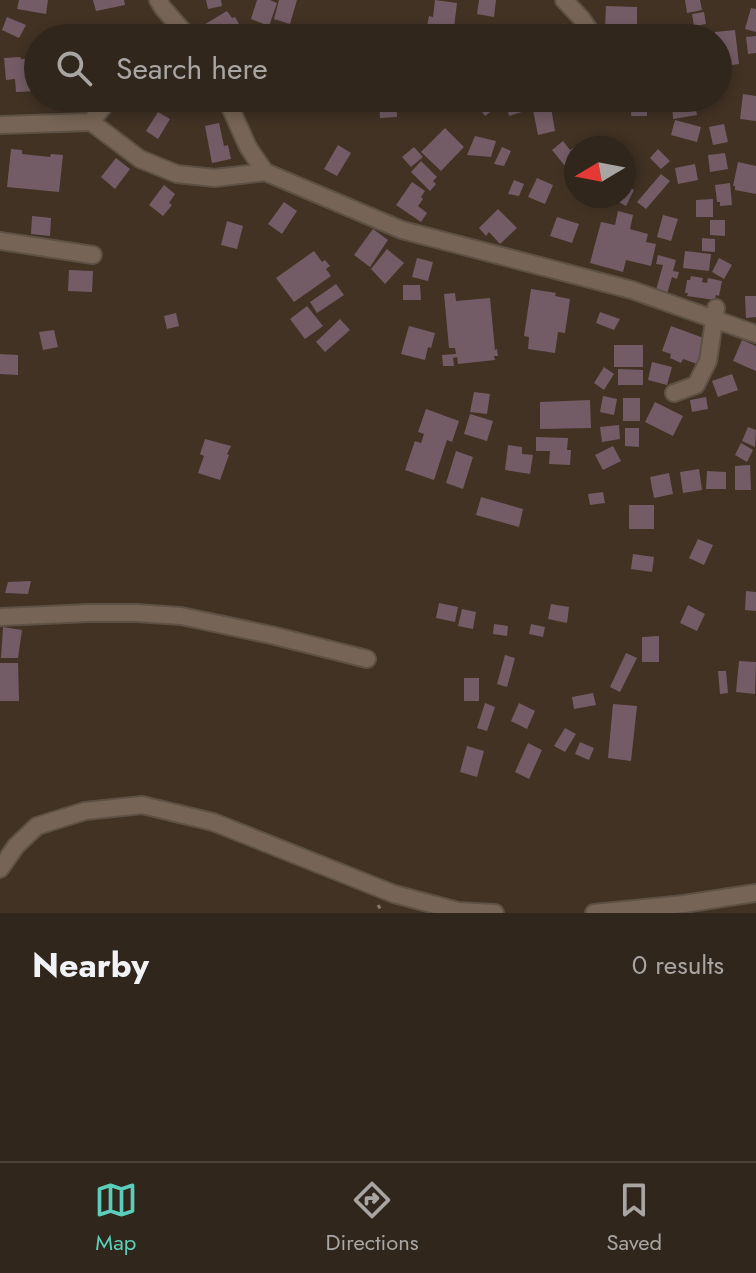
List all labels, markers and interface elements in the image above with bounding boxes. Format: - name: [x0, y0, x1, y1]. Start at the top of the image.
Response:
- search box: [24, 24, 732, 112]
- icon: search: [52, 46, 96, 90]
- text: Search here: [116, 47, 268, 90]
- north arrow: [564, 136, 636, 208]
- text: Nearby: [32, 941, 149, 990]
- text: 0 results: [632, 946, 724, 984]
- tab: Map: [94, 1178, 138, 1258]
- tab: Directions: [326, 1178, 419, 1258]
- tab: Saved: [606, 1178, 662, 1258]

